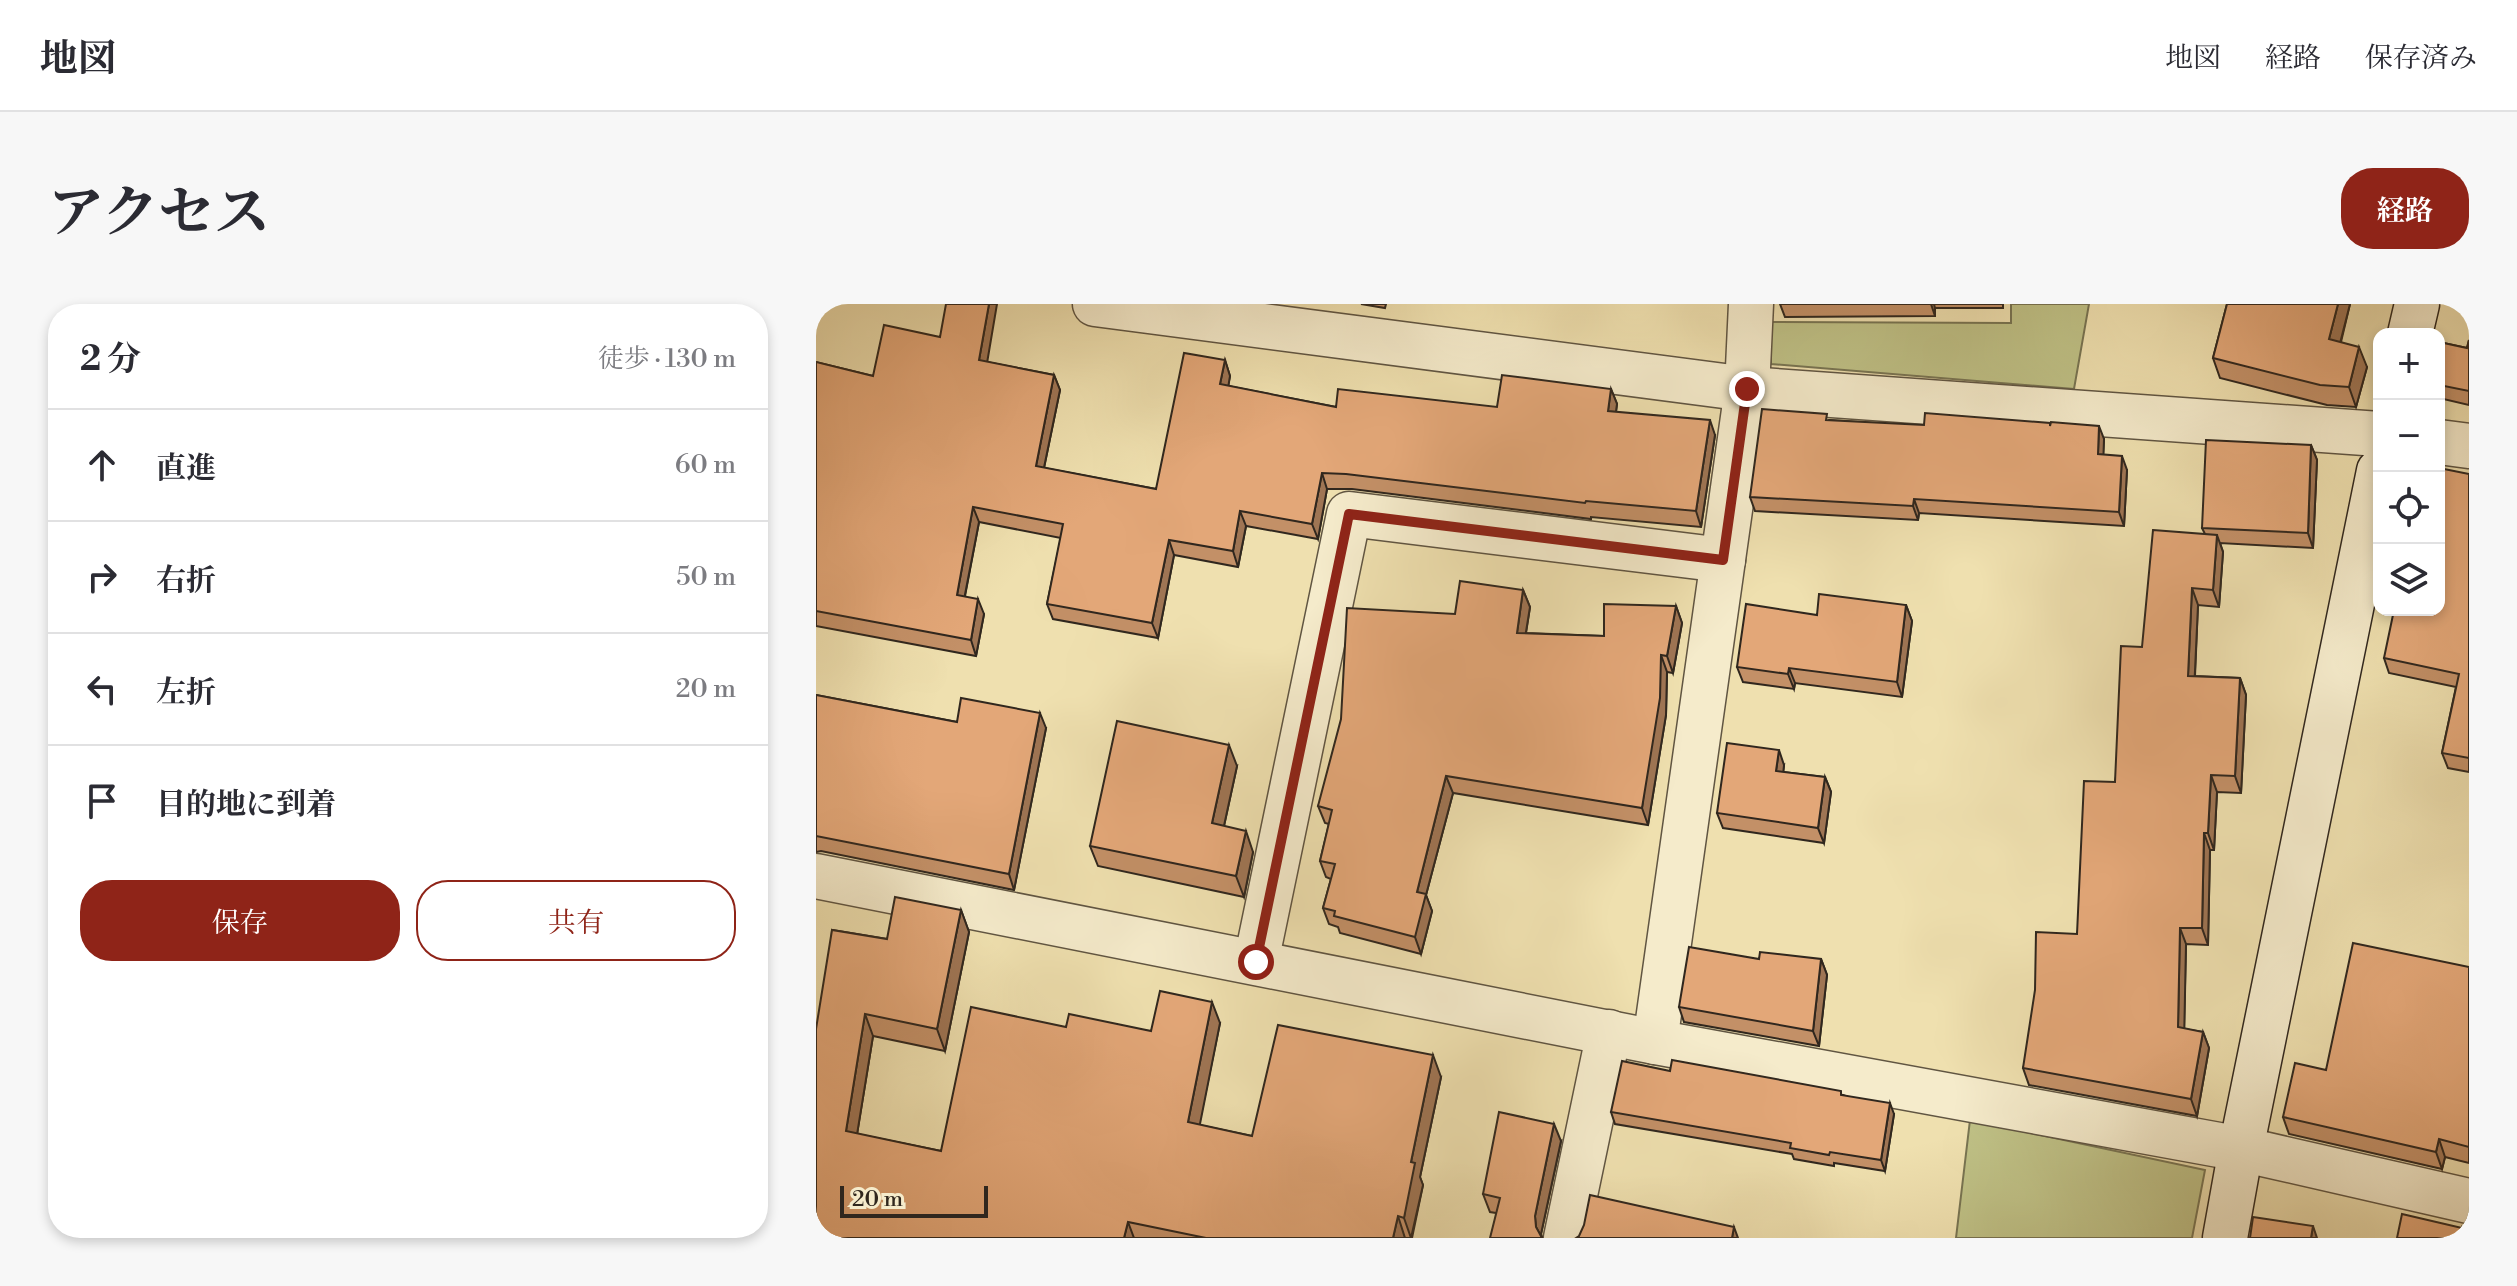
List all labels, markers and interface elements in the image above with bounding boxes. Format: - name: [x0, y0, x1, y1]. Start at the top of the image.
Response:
- text: 地図: [40, 36, 116, 83]
- text: 地図: [2165, 41, 2221, 76]
- text: 経路: [2265, 41, 2321, 76]
- text: 保存済み: [2365, 41, 2477, 76]
- button: 経路: [2341, 168, 2469, 249]
- text: アクセス: [48, 179, 270, 249]
- map controls: [2373, 328, 2445, 616]
- button: +: [2373, 328, 2445, 400]
- text: 2 分: [80, 339, 141, 381]
- text: 徒歩 · 130 m: [598, 343, 736, 375]
- route end: [1729, 371, 1765, 407]
- button: −: [2373, 400, 2445, 472]
- icon: ahead: [80, 443, 124, 487]
- text: 60 m: [675, 449, 736, 481]
- text: 直進: [156, 450, 216, 488]
- button: locate: [2373, 472, 2445, 544]
- button: layers: [2373, 544, 2445, 616]
- icon: right: [80, 555, 124, 599]
- text: 50 m: [676, 561, 736, 593]
- text: 右折: [156, 562, 216, 600]
- icon: left: [80, 667, 124, 711]
- text: 20 m: [676, 673, 736, 705]
- text: 左折: [156, 674, 216, 712]
- icon: arrive: [80, 779, 124, 823]
- text: 目的地に到着: [156, 786, 336, 824]
- button: 保存: [80, 880, 400, 961]
- button: 共有: [416, 880, 736, 961]
- route start: [1238, 944, 1274, 980]
- scale bar: [840, 1182, 988, 1218]
- text: 20 m: [852, 1186, 903, 1213]

